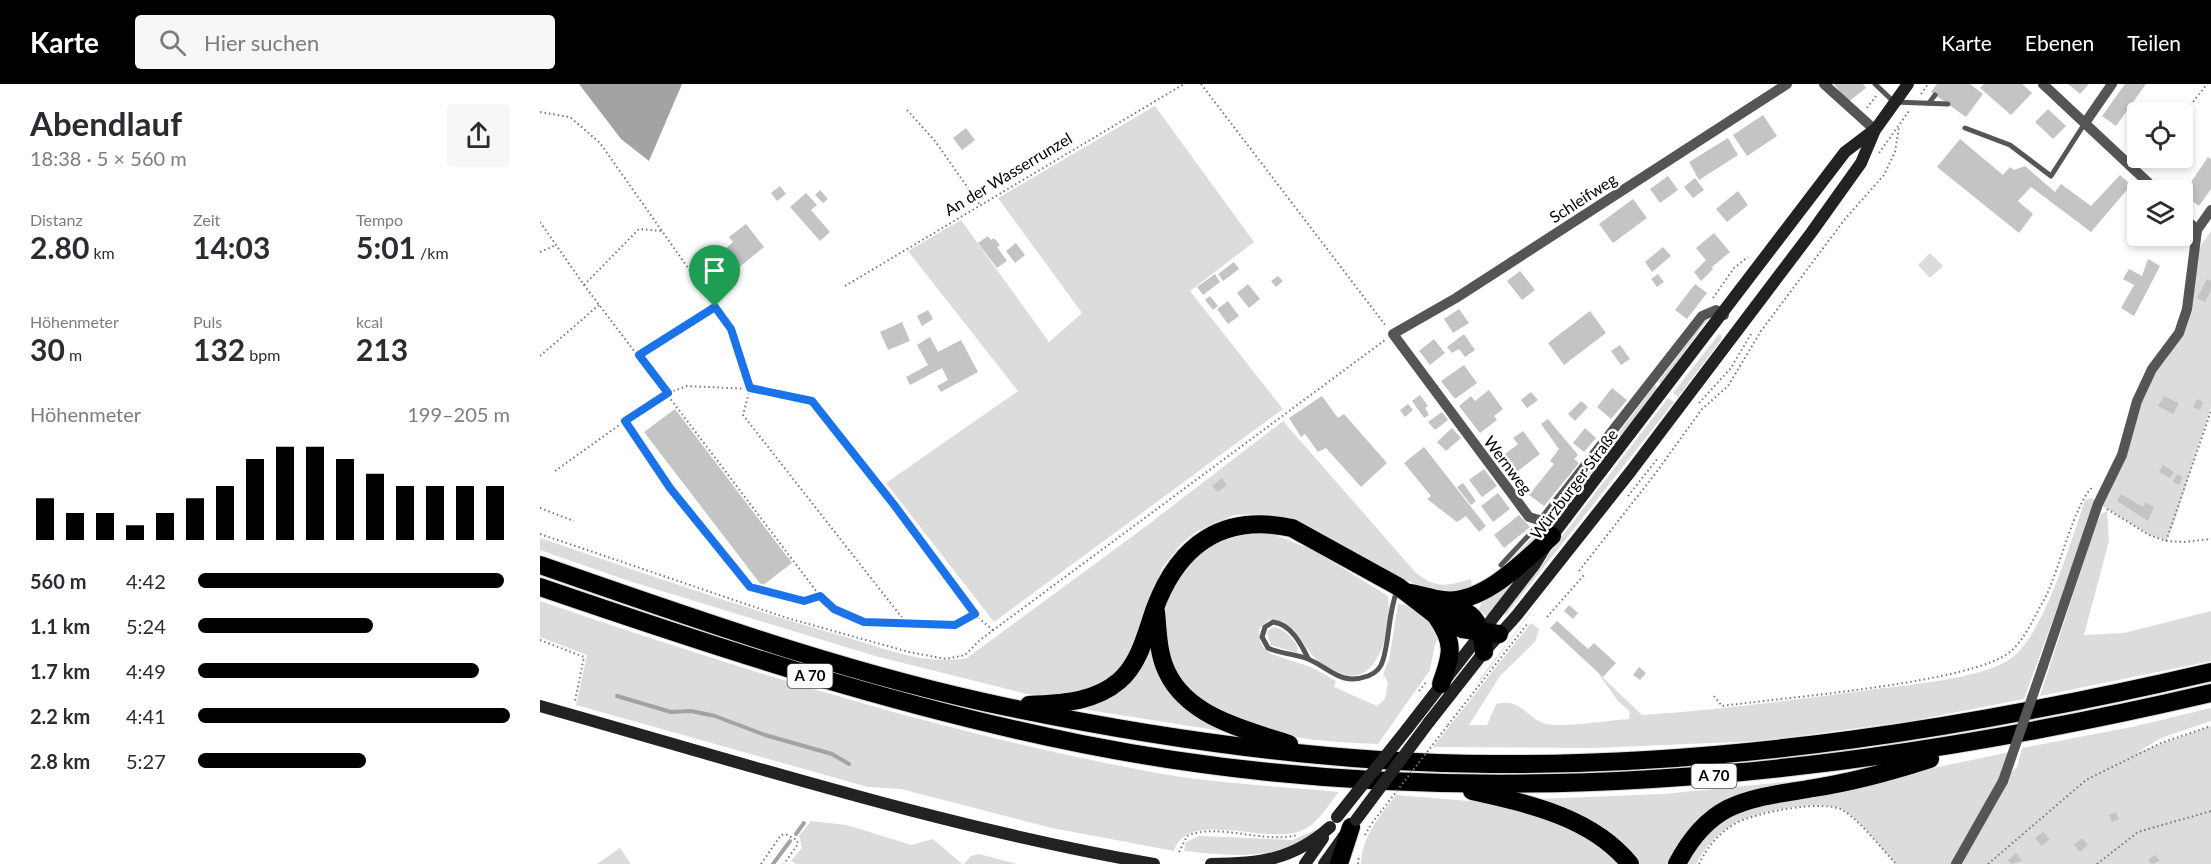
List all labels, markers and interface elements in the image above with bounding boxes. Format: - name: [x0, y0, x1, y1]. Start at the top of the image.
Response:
- search box: [135, 15, 555, 69]
- text: Karte: [30, 25, 99, 59]
- icon: search: [156, 26, 189, 59]
- text: Hier suchen: [204, 29, 319, 56]
- text: Karte: [1941, 30, 1992, 55]
- text: Ebenen: [2025, 30, 2094, 55]
- text: Teilen: [2127, 30, 2181, 55]
- map controls: [2127, 102, 2193, 246]
- button: locate: [2127, 102, 2193, 168]
- text: Abendlauf: [30, 103, 182, 143]
- button: share: [447, 104, 510, 167]
- street label: An der Wasserrunzel: [941, 128, 1075, 219]
- text: 18:38 · 5 × 560 m: [30, 146, 187, 170]
- street label: Schleifweg: [1546, 169, 1620, 226]
- button: layers: [2127, 180, 2193, 246]
- text: Distanz: [30, 210, 83, 229]
- text: Zeit: [193, 210, 220, 229]
- text: Tempo: [356, 210, 403, 229]
- text: 2.80: [30, 229, 89, 265]
- text: 14:03: [193, 229, 270, 265]
- text: 5:01: [356, 229, 416, 265]
- text: km: [89, 243, 115, 262]
- text: /km: [416, 243, 449, 262]
- pin: [689, 245, 740, 307]
- icon: arrive: [698, 254, 731, 287]
- text: Höhenmeter: [30, 312, 119, 331]
- text: Puls: [193, 312, 222, 331]
- text: kcal: [356, 312, 383, 331]
- text: 30: [30, 331, 65, 367]
- text: 132: [193, 331, 245, 367]
- text: 213: [356, 331, 408, 367]
- text: m: [65, 345, 82, 364]
- text: bpm: [245, 345, 280, 364]
- text: Höhenmeter: [30, 402, 141, 426]
- text: 199–205 m: [407, 402, 510, 426]
- street label: Würzburger Straße: [1526, 425, 1621, 543]
- street label: Wernweg: [1480, 432, 1536, 498]
- text: 560 m: [30, 569, 86, 593]
- text: 4:42: [126, 569, 166, 593]
- text: 1.1 km: [30, 614, 90, 638]
- text: 5:24: [126, 614, 166, 638]
- text: 1.7 km: [30, 659, 90, 683]
- text: 4:49: [126, 659, 166, 683]
- road number: A 70: [788, 664, 832, 688]
- text: 2.2 km: [30, 704, 90, 728]
- text: 4:41: [126, 704, 166, 728]
- text: 2.8 km: [30, 749, 90, 773]
- text: 5:27: [126, 749, 166, 773]
- road number: A 70: [1692, 764, 1736, 788]

